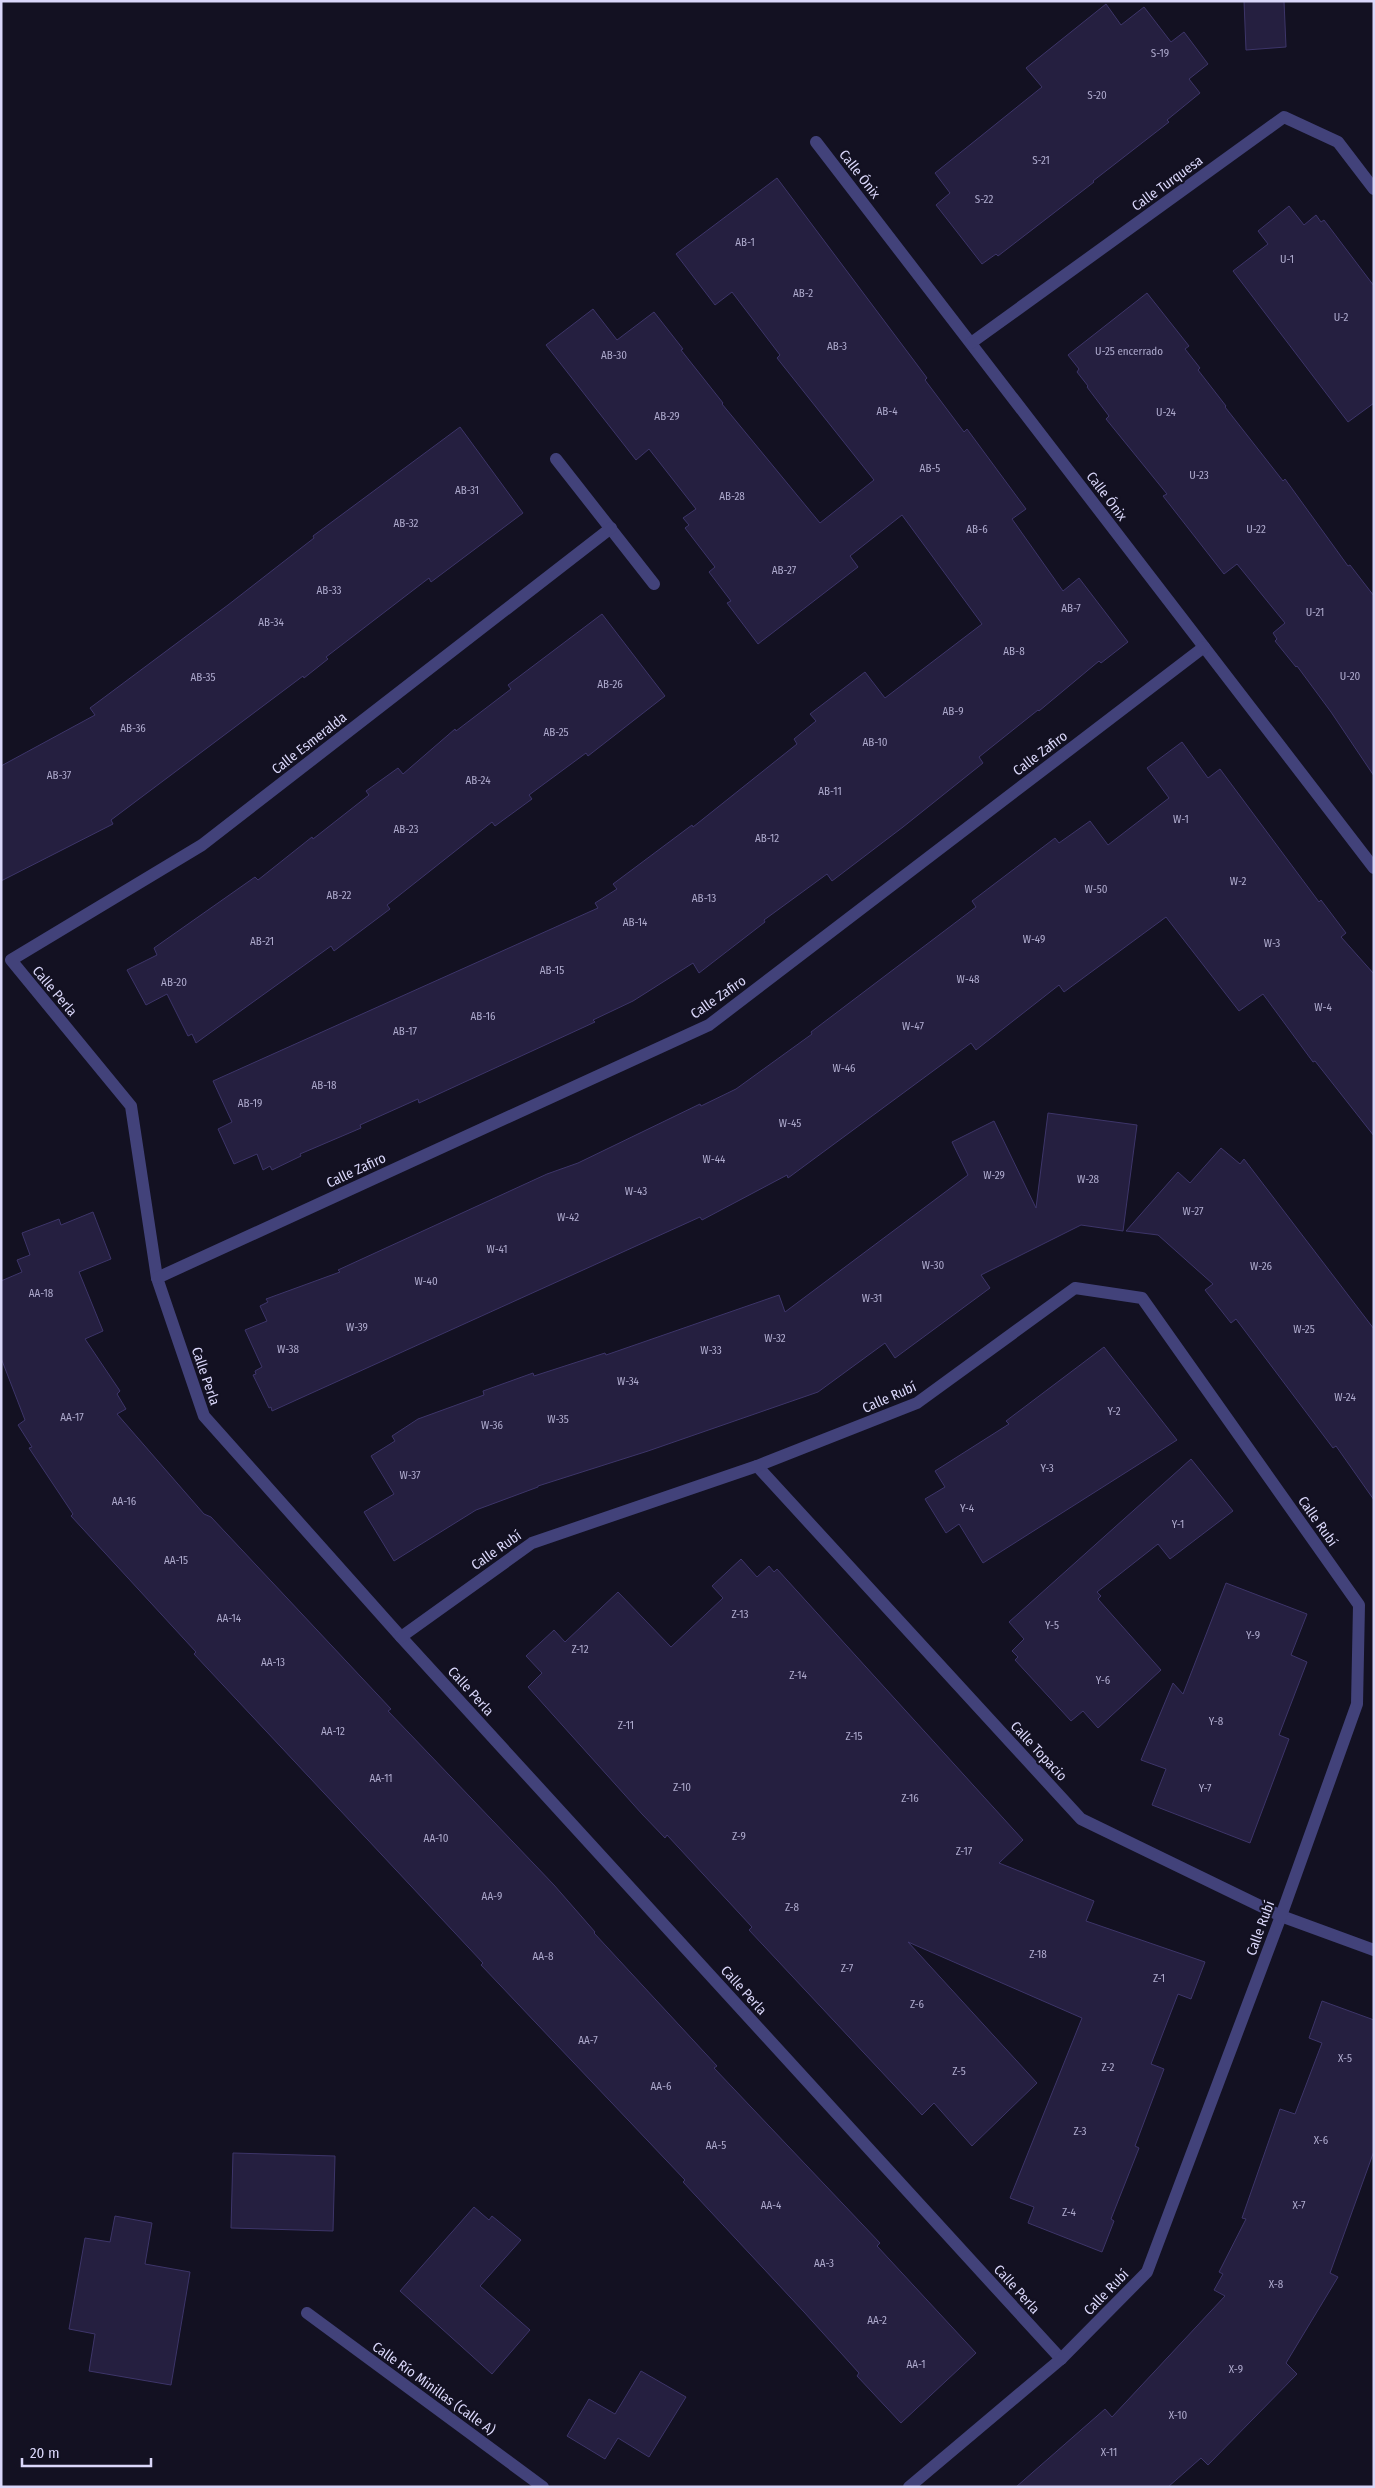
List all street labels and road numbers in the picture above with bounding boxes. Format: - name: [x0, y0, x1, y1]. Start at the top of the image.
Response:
- street label: Calle Ónix: [835, 146, 885, 203]
- street label: Calle Turquesa: [1129, 152, 1206, 215]
- street label: Calle Ónix: [1083, 468, 1132, 525]
- street label: Calle Esmeralda: [268, 709, 350, 778]
- street label: Calle Zafiro: [1010, 727, 1071, 779]
- street label: Calle Perla: [29, 963, 81, 1020]
- street label: Calle Zafiro: [687, 972, 749, 1023]
- street label: Calle Zafiro: [324, 1149, 389, 1192]
- street label: Calle Perla: [188, 1345, 223, 1408]
- street label: Calle Rubí: [860, 1378, 919, 1417]
- street label: Calle Rubí: [1294, 1493, 1341, 1550]
- street label: Calle Rubí: [468, 1527, 525, 1574]
- street label: Calle Perla: [444, 1663, 497, 1720]
- street label: Calle Topacio: [1007, 1718, 1071, 1785]
- street label: Calle Rubí: [1243, 1898, 1278, 1958]
- street label: Calle Perla: [717, 1962, 770, 2019]
- street label: Calle Perla: [990, 2261, 1043, 2318]
- street label: Calle Rubí: [1080, 2266, 1133, 2319]
- street label: Calle Río Minillas (Calle A): [369, 2338, 498, 2439]

